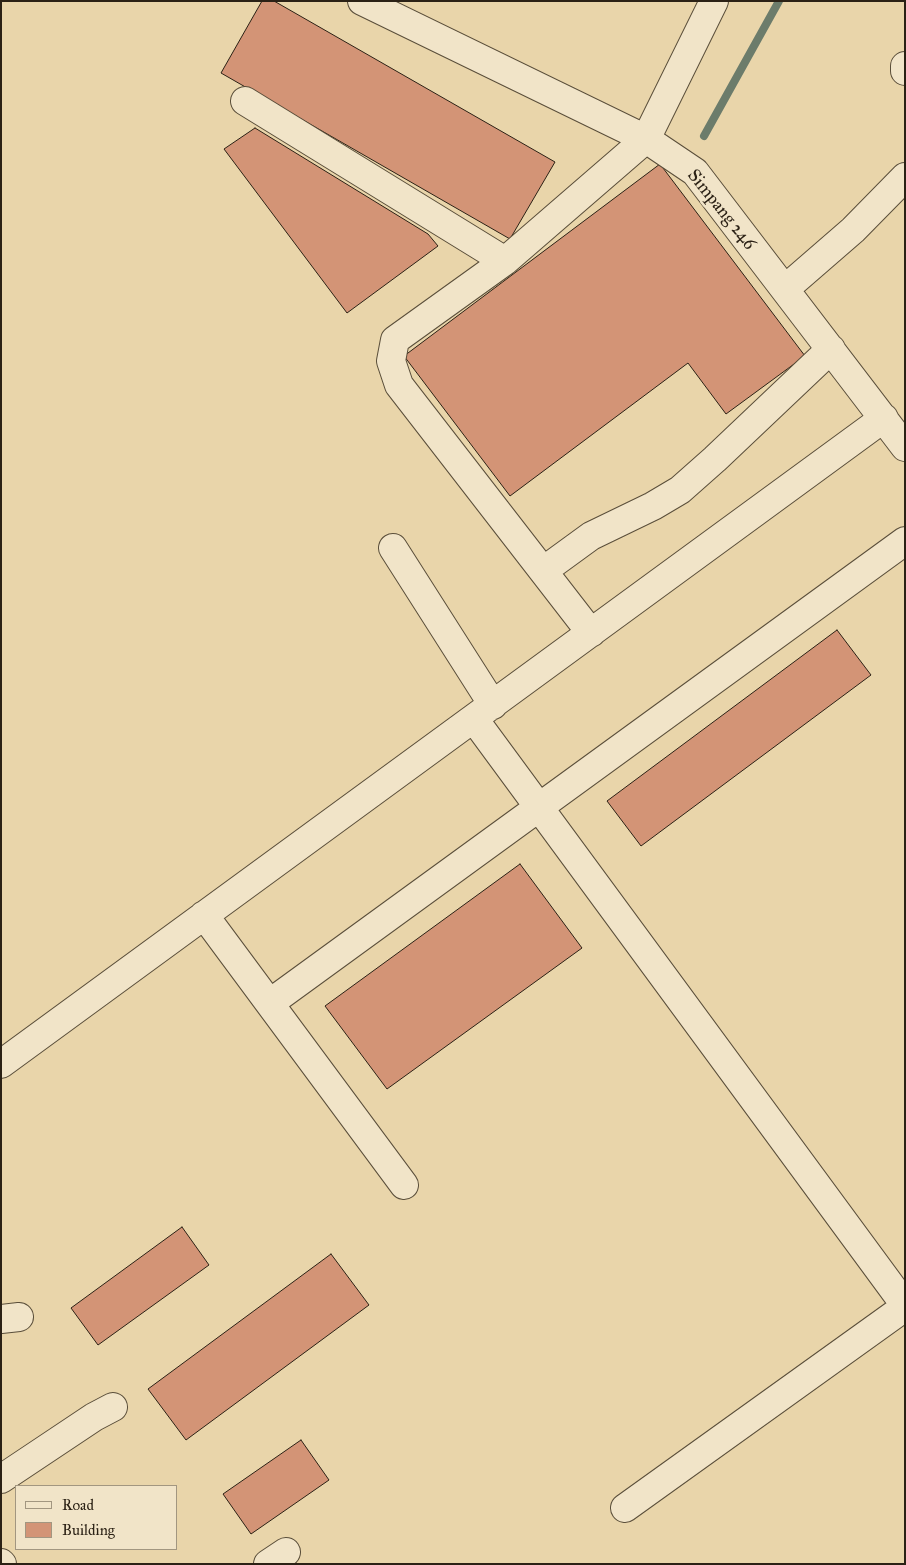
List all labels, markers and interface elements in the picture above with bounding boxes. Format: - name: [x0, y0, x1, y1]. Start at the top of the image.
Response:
- street label: Simpang 246: [682, 165, 760, 255]
- legend: [15, 1485, 178, 1550]
- text: Road: [62, 1496, 94, 1514]
- text: Building: [62, 1521, 115, 1539]

